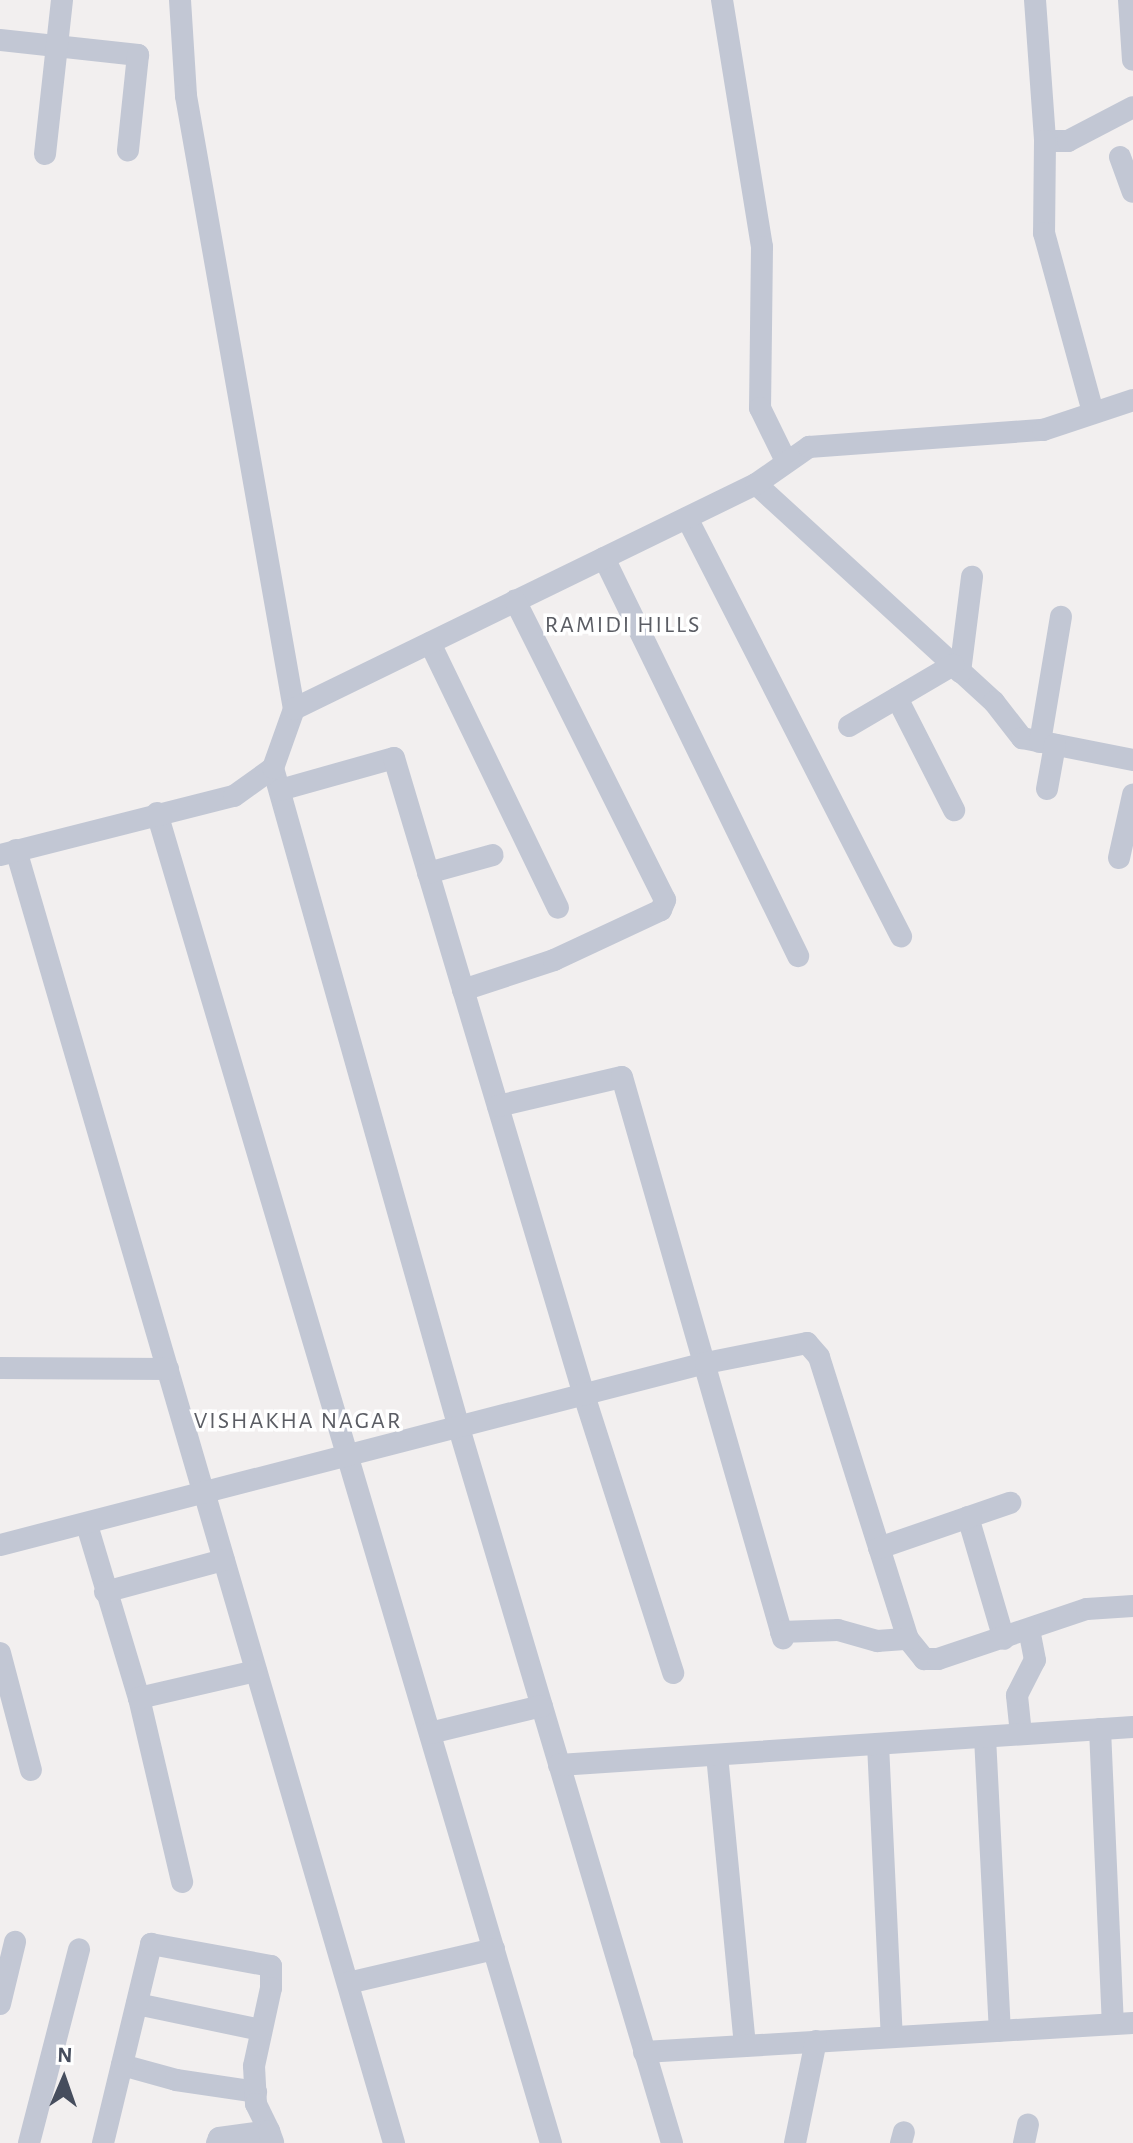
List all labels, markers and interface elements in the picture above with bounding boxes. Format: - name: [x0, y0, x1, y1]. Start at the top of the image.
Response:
- district label: RAMIDI HILLS: [545, 612, 701, 640]
- district label: VISHAKHA NAGAR: [194, 1408, 402, 1436]
- north arrow: [24, 2039, 104, 2119]
- text: N: [57, 2044, 73, 2066]

